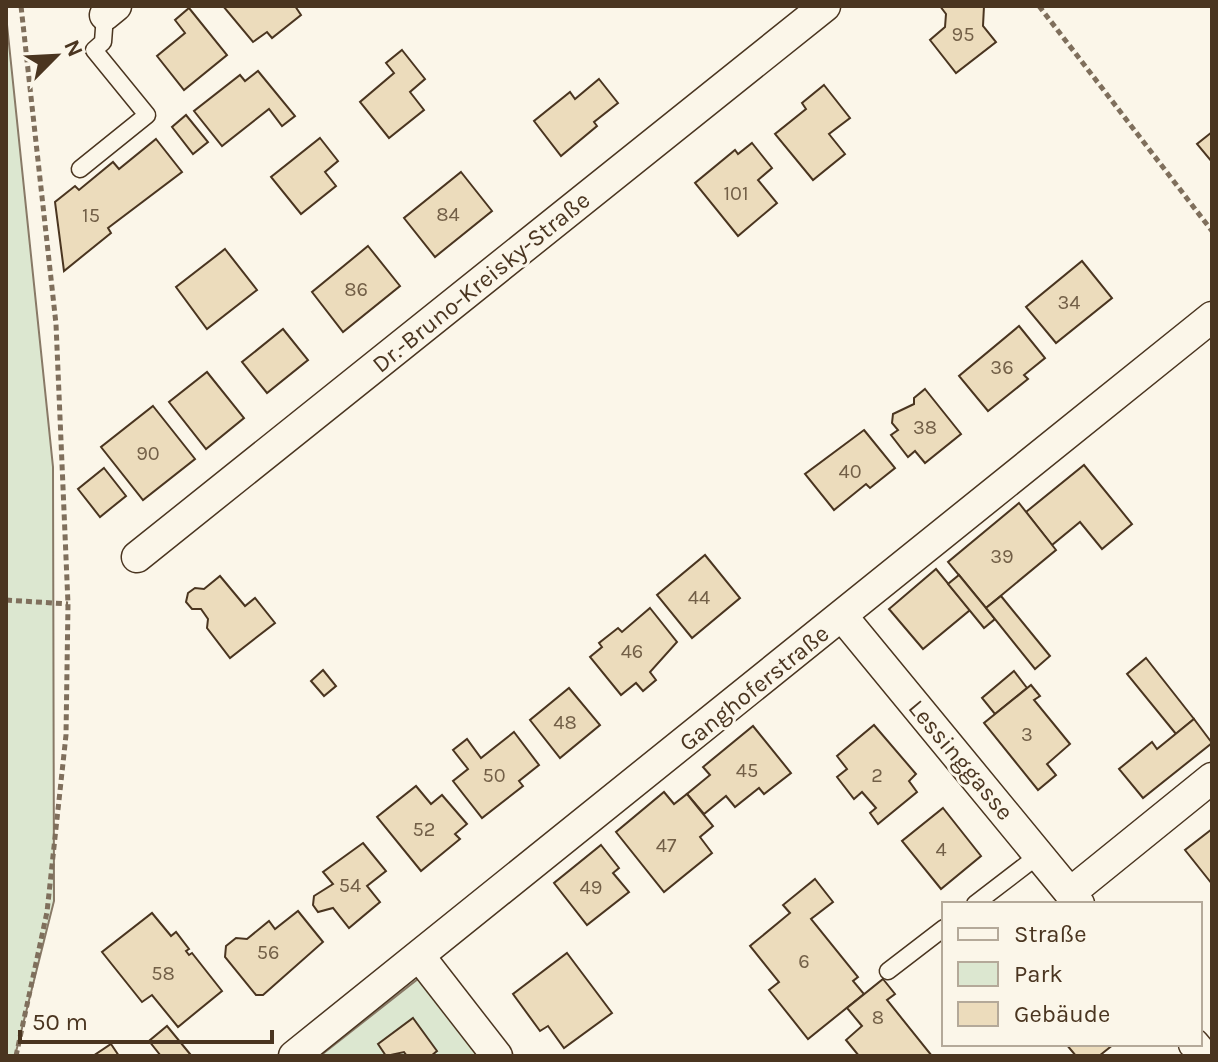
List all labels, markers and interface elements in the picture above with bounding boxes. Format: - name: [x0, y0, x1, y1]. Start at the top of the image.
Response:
- north arrow: [16, 16, 96, 96]
- house number: 95: [952, 23, 974, 46]
- text: N: [58, 36, 88, 61]
- house number: 101: [723, 182, 749, 205]
- street label: Dr.-Bruno-Kreisky-Straße: [367, 186, 595, 378]
- house number: 84: [436, 203, 460, 226]
- house number: 15: [82, 204, 100, 227]
- house number: 86: [344, 278, 368, 301]
- house number: 34: [1058, 291, 1080, 314]
- house number: 36: [990, 356, 1014, 379]
- house number: 38: [913, 416, 937, 439]
- house number: 90: [136, 442, 160, 465]
- house number: 40: [838, 460, 862, 483]
- house number: 39: [990, 545, 1014, 568]
- house number: 44: [688, 586, 710, 609]
- street label: Ganghoferstraße: [674, 619, 834, 757]
- house number: 46: [621, 640, 643, 663]
- street label: Lessinggasse: [903, 694, 1019, 826]
- house number: 48: [553, 711, 577, 734]
- house number: 3: [1021, 723, 1033, 746]
- house number: 45: [736, 759, 758, 782]
- house number: 50: [482, 764, 506, 787]
- house number: 2: [871, 764, 883, 787]
- house number: 52: [413, 818, 435, 841]
- house number: 47: [656, 834, 677, 857]
- house number: 4: [935, 838, 947, 861]
- house number: 54: [339, 874, 361, 897]
- house number: 49: [580, 876, 602, 899]
- legend: [942, 902, 1202, 1046]
- text: Straße: [1014, 920, 1086, 948]
- house number: 56: [257, 941, 279, 964]
- house number: 6: [798, 950, 810, 973]
- text: Park: [1014, 960, 1063, 988]
- house number: 58: [151, 962, 175, 985]
- scale bar: [20, 994, 272, 1044]
- text: Gebäude: [1014, 1000, 1110, 1028]
- house number: 8: [872, 1006, 884, 1029]
- text: 50 m: [32, 1008, 88, 1036]

